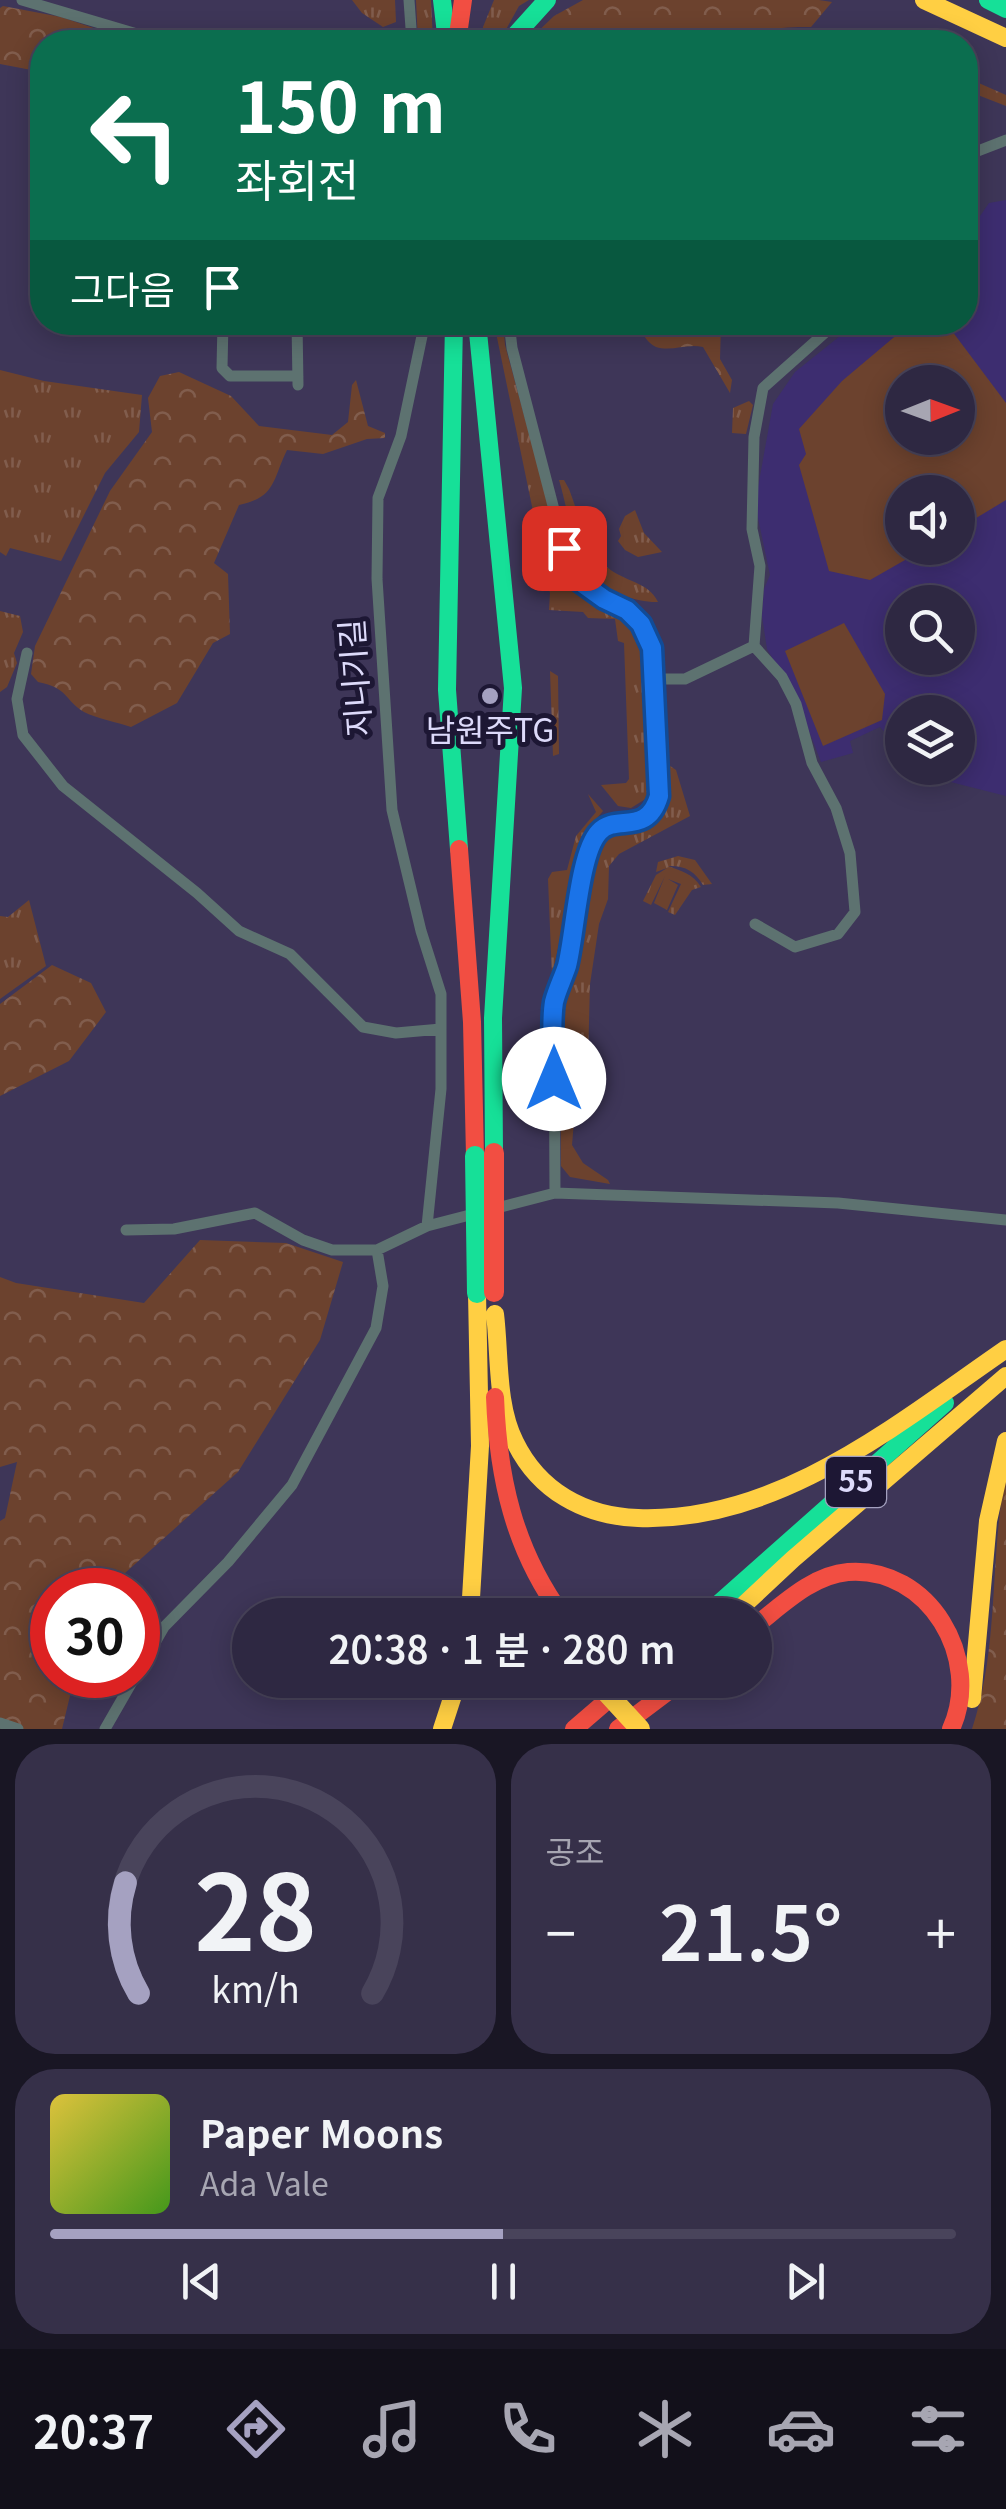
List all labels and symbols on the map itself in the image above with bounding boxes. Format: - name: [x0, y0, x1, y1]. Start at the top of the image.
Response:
- north arrow: [885, 365, 975, 455]
- pin: [522, 506, 607, 591]
- street label: 지니기길: [326, 618, 380, 739]
- marker: 남원주TG: [479, 685, 501, 707]
- place label: 남원주TG: [426, 705, 554, 751]
- position arrow: [502, 1027, 606, 1131]
- road number: 55: [826, 1457, 886, 1507]
- speed limit sign: 30: [30, 1568, 160, 1698]

